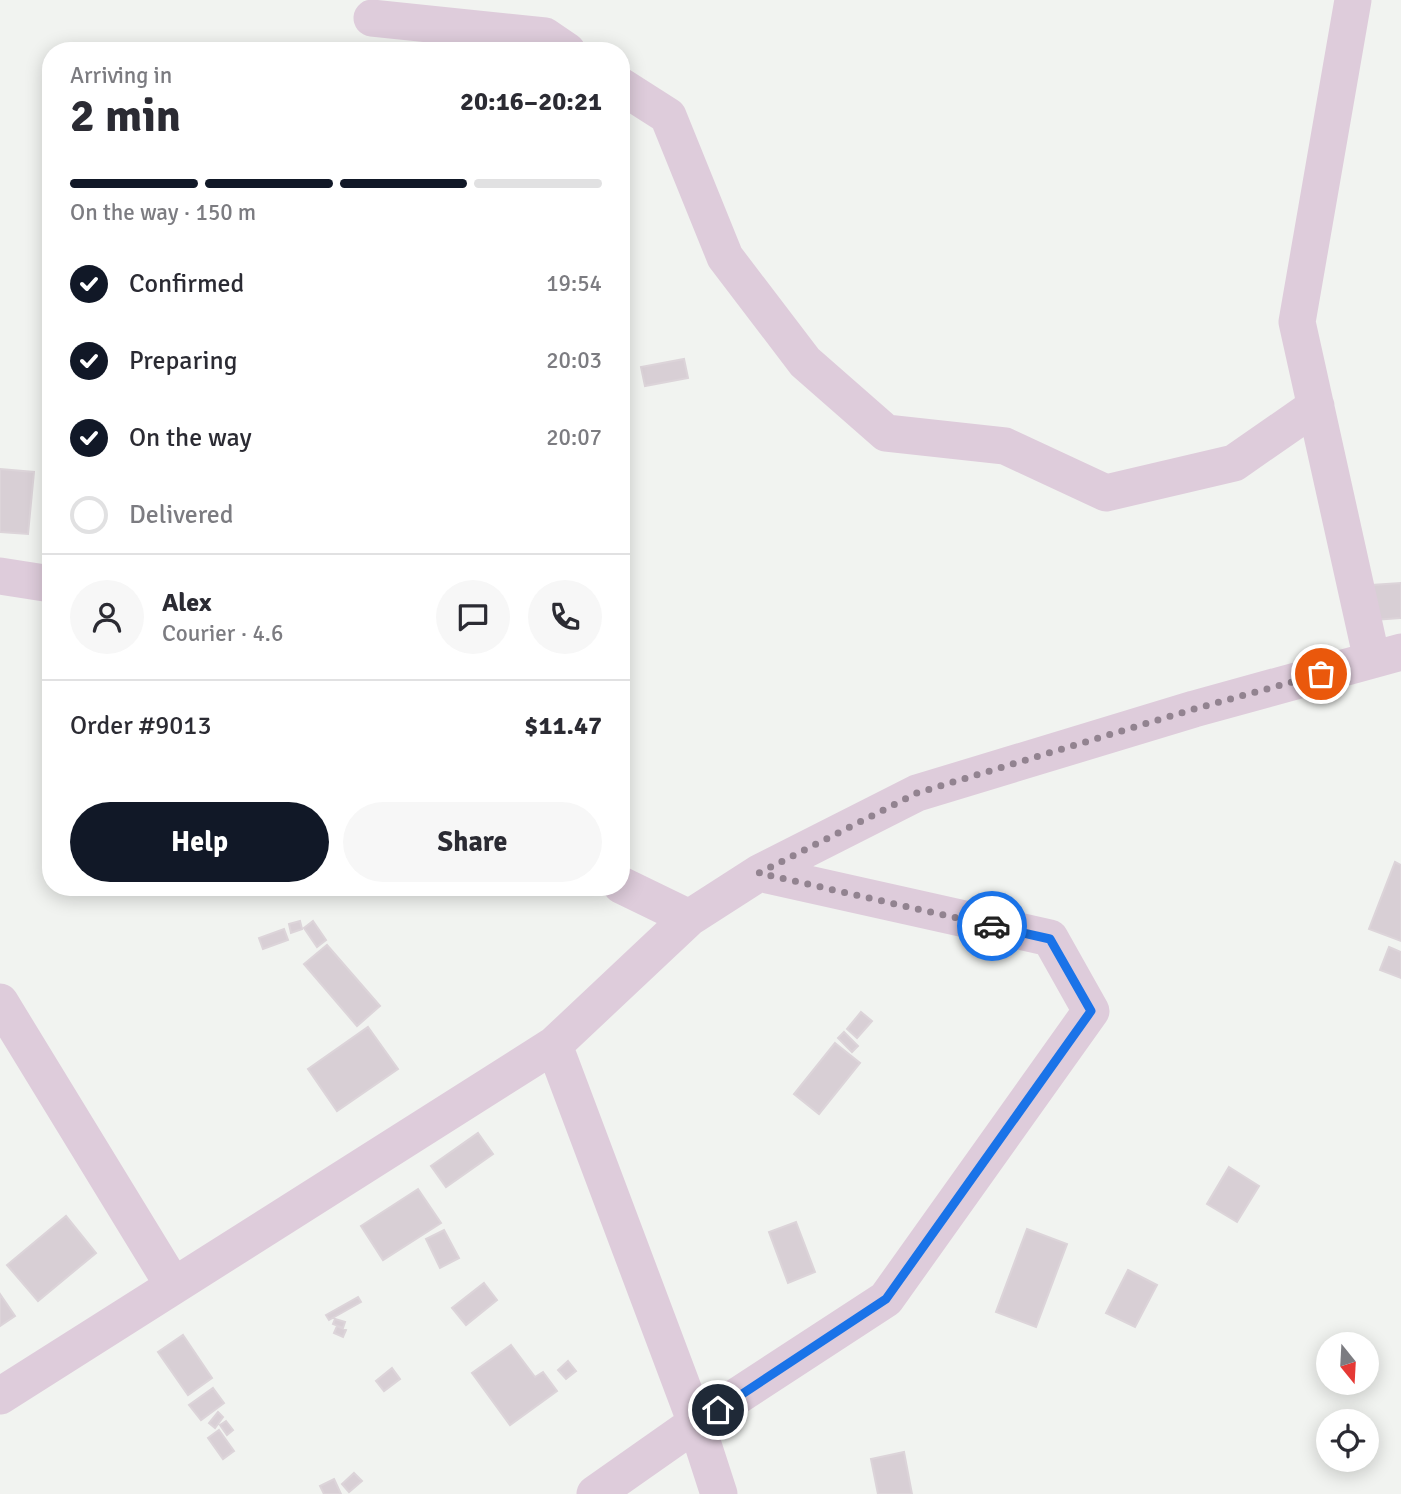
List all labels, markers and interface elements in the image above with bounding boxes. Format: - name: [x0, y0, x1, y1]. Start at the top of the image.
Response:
- text: Arriving in: [70, 61, 172, 90]
- text: 20:16–20:21: [460, 86, 602, 118]
- text: 2 min: [70, 88, 181, 144]
- text: On the way · 150 m: [70, 198, 256, 227]
- icon: check: [70, 265, 108, 303]
- text: Confirmed: [129, 268, 244, 300]
- text: 19:54: [546, 269, 602, 298]
- icon: check: [70, 342, 108, 380]
- text: Preparing: [129, 345, 237, 377]
- text: 20:03: [546, 346, 602, 375]
- icon: check: [70, 419, 108, 457]
- text: On the way: [129, 422, 252, 454]
- text: 20:07: [546, 423, 602, 452]
- text: Delivered: [129, 499, 234, 531]
- button: person: [70, 580, 144, 654]
- button: chat: [436, 580, 510, 654]
- button: phone: [528, 580, 602, 654]
- text: Alex: [162, 587, 212, 619]
- text: Courier · 4.6: [162, 619, 283, 648]
- pin: [1291, 644, 1351, 704]
- icon: bag: [1302, 655, 1340, 693]
- text: Order #9013: [70, 710, 211, 742]
- text: $11.47: [524, 710, 602, 742]
- button: Help: [70, 802, 329, 882]
- button: Share: [343, 802, 602, 882]
- courier: [957, 891, 1027, 961]
- icon: car: [973, 907, 1011, 945]
- north arrow: [1316, 1332, 1379, 1395]
- map controls: [1316, 1332, 1379, 1472]
- pin: [688, 1380, 748, 1440]
- icon: home: [699, 1391, 737, 1429]
- button: locate: [1316, 1409, 1379, 1472]

